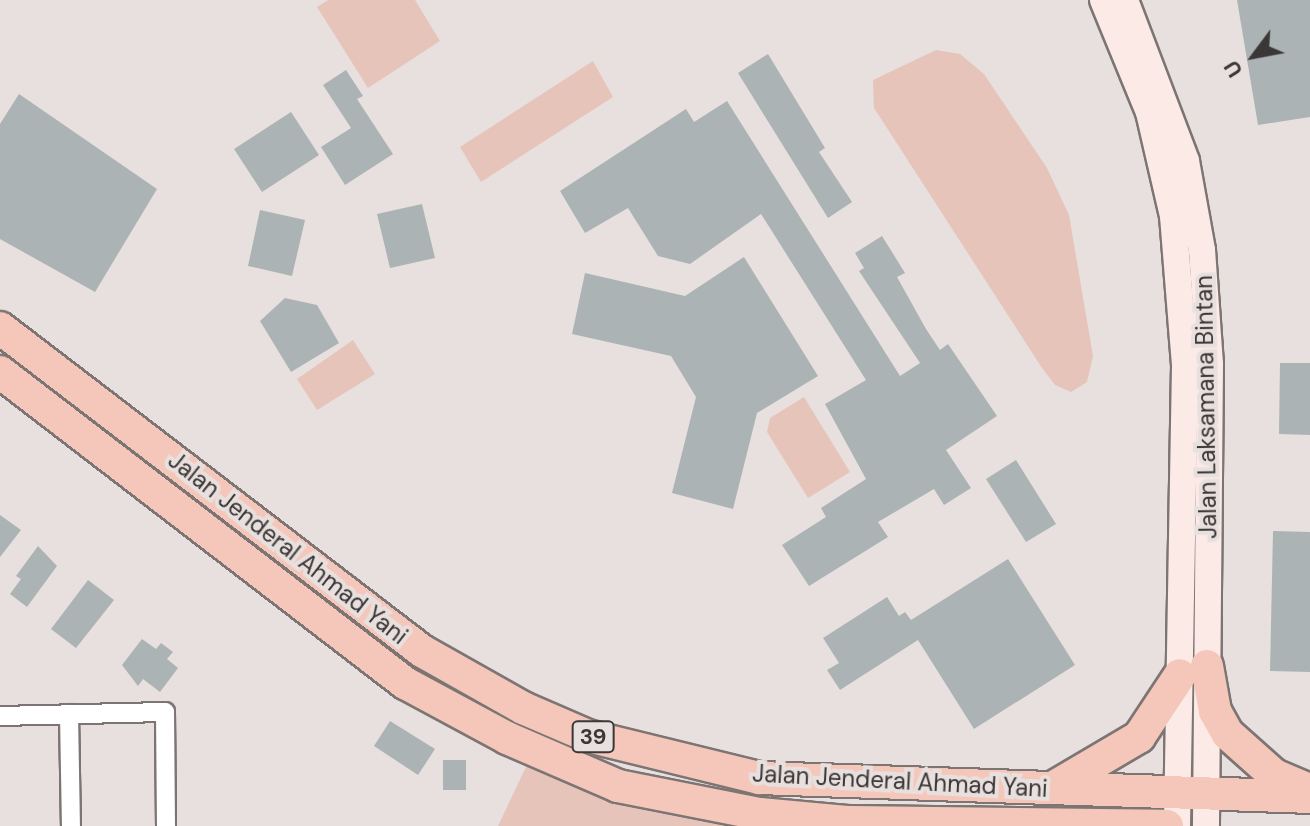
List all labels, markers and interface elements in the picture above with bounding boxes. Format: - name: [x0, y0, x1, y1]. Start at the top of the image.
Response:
- north arrow: [1214, 16, 1294, 96]
- text: U: [1217, 55, 1250, 83]
- street label: Jalan Laksamana Bintan: [1189, 275, 1223, 539]
- street label: Jalan Jenderal Ahmad Yani: [163, 446, 413, 650]
- road number: 39: [571, 719, 615, 755]
- street label: Jalan Jenderal Ahmad Yani: [752, 759, 1048, 803]

